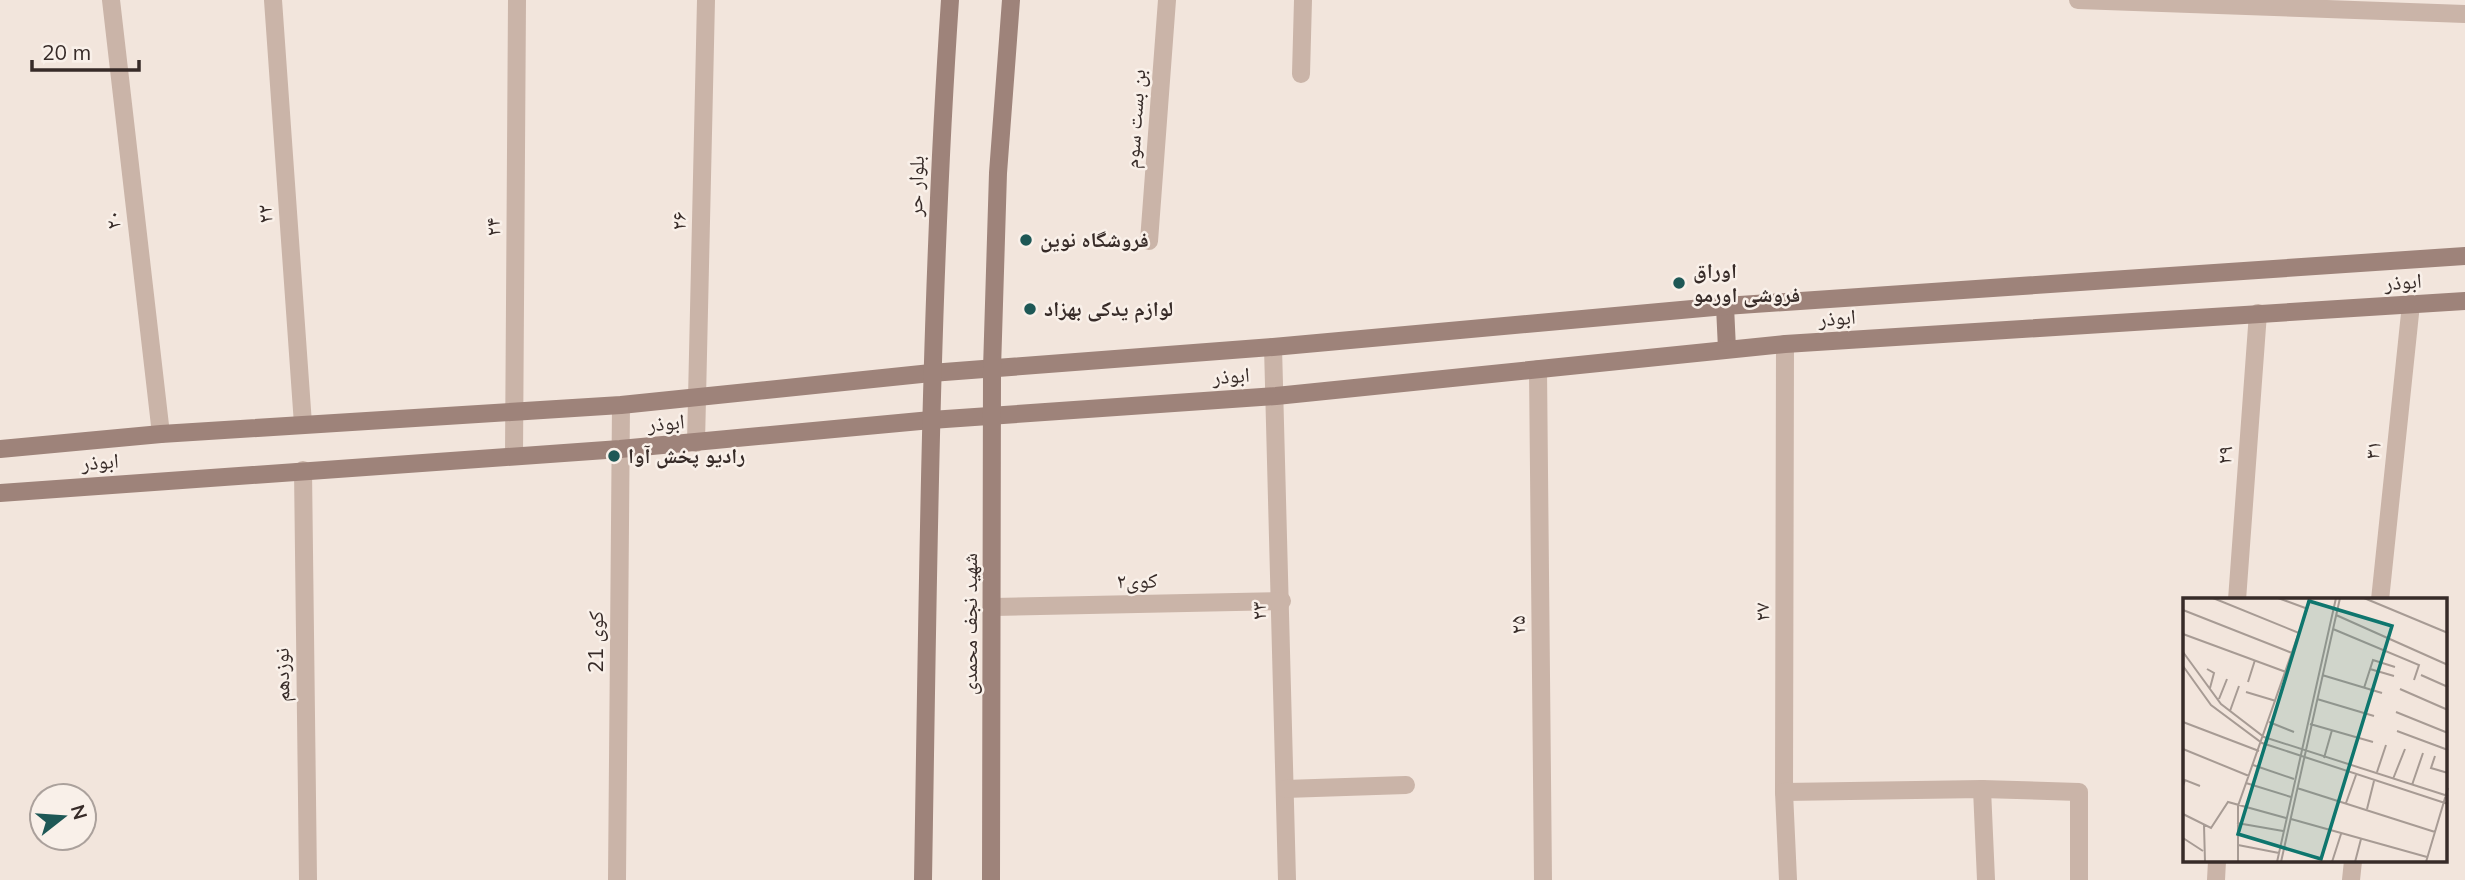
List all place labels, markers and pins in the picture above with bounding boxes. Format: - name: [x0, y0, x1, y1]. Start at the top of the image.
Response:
- place label: فروشگاه نوین: [1040, 226, 1149, 253]
- marker: فروشگاه نوین: [1018, 232, 1034, 248]
- place label: اوراق فروشی اورمو: [1693, 257, 1800, 308]
- marker: اوراق فروشی اورمو: [1671, 275, 1687, 291]
- place label: لوازم یدکی بهزاد: [1044, 295, 1173, 323]
- marker: لوازم یدکی بهزاد: [1022, 301, 1038, 317]
- place label: رادیو پخش آوا: [628, 442, 745, 469]
- marker: رادیو پخش آوا: [606, 448, 622, 464]

